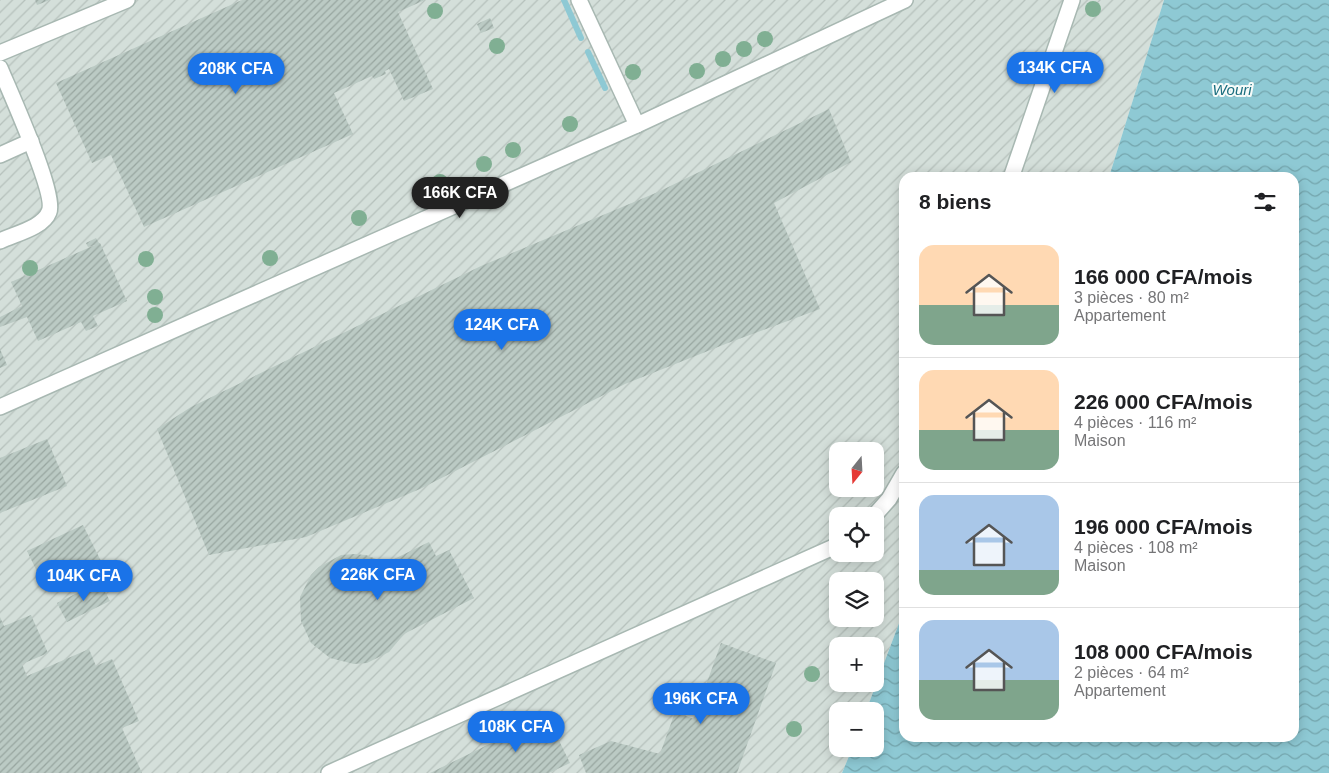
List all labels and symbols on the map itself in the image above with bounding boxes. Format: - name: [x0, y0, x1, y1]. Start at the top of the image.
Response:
- pin: 208K CFA: [184, 52, 288, 95]
- pin: 134K CFA: [1003, 52, 1107, 94]
- water label: Wouri: [1212, 81, 1252, 98]
- pin: 166K CFA: [408, 176, 512, 219]
- pin: 124K CFA: [450, 308, 554, 351]
- north arrow: [829, 442, 884, 498]
- pin: 226K CFA: [326, 558, 430, 601]
- pin: 104K CFA: [32, 560, 136, 602]
- pin: 196K CFA: [649, 682, 753, 725]
- pin: 108K CFA: [464, 710, 568, 753]

